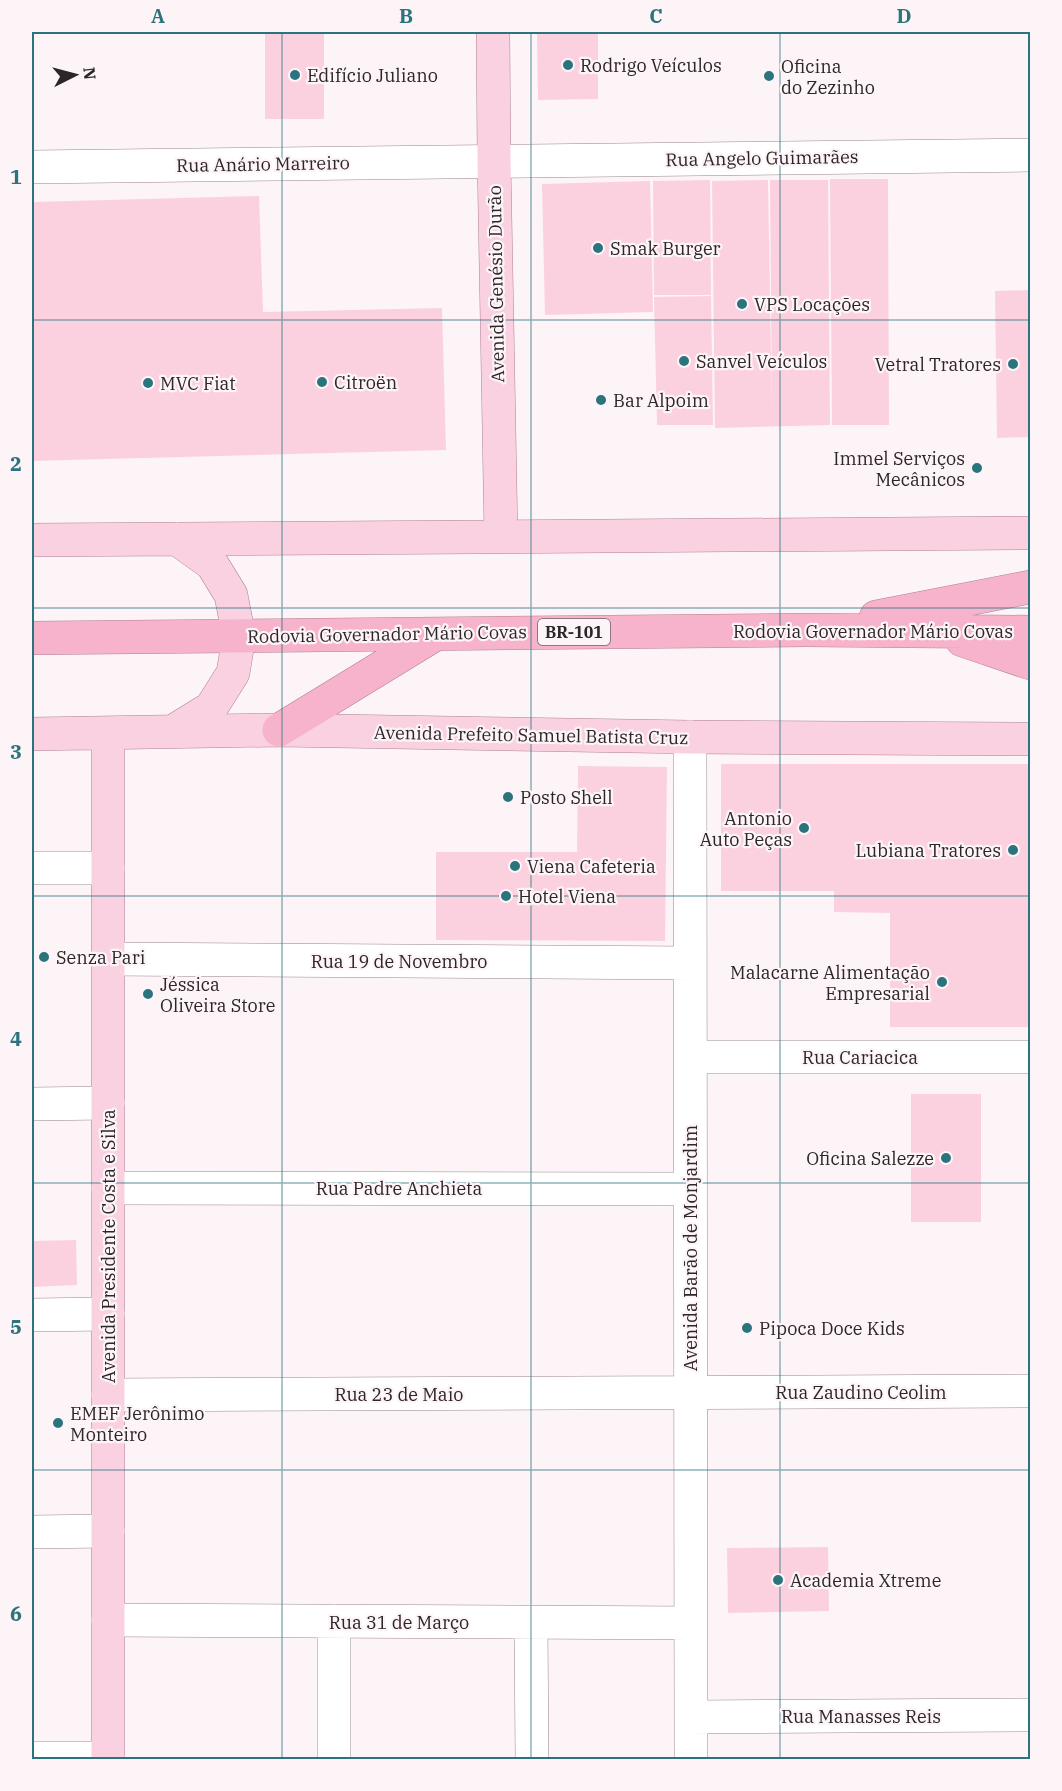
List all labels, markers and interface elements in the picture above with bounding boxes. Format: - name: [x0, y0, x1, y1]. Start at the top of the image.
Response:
- text: A: [151, 2, 165, 29]
- text: B: [399, 2, 413, 29]
- text: C: [649, 2, 663, 29]
- text: D: [896, 2, 912, 29]
- north arrow: [45, 45, 105, 105]
- place label: Rodrigo Veículos: [580, 54, 722, 77]
- place label: Oficina do Zezinho: [781, 55, 875, 99]
- marker: Rodrigo Veículos: [561, 58, 575, 72]
- place label: Edifício Juliano: [307, 64, 438, 87]
- text: N: [79, 66, 101, 81]
- marker: Edifício Juliano: [288, 68, 302, 82]
- marker: Oficina do Zezinho: [762, 69, 776, 83]
- street label: Rua Angelo Guimarães: [665, 145, 859, 171]
- street label: Rua Anário Marreiro: [176, 151, 350, 177]
- text: 1: [10, 163, 22, 190]
- street label: Avenida Genésio Durão: [483, 185, 509, 383]
- place label: Smak Burger: [610, 237, 721, 260]
- marker: Smak Burger: [591, 241, 605, 255]
- place label: VPS Locações: [754, 293, 870, 316]
- marker: VPS Locações: [735, 297, 749, 311]
- place label: Sanvel Veículos: [696, 350, 827, 373]
- place label: Vetral Tratores: [875, 353, 1001, 376]
- marker: Sanvel Veículos: [677, 354, 691, 368]
- marker: Vetral Tratores: [1006, 357, 1020, 371]
- place label: Citroën: [334, 371, 397, 394]
- place label: MVC Fiat: [160, 372, 236, 395]
- marker: Citroën: [315, 375, 329, 389]
- marker: MVC Fiat: [141, 376, 155, 390]
- place label: Bar Alpoim: [613, 389, 709, 412]
- marker: Bar Alpoim: [594, 393, 608, 407]
- place label: Immel Serviços Mecânicos: [833, 447, 965, 491]
- text: 2: [10, 450, 22, 477]
- marker: Immel Serviços Mecânicos: [970, 461, 984, 475]
- road number: BR-101: [538, 619, 610, 645]
- street label: Rodovia Governador Mário Covas: [247, 620, 527, 648]
- street label: Rodovia Governador Mário Covas: [733, 620, 1013, 643]
- street label: Avenida Prefeito Samuel Batista Cruz: [374, 721, 688, 749]
- text: 3: [10, 738, 22, 765]
- place label: Posto Shell: [520, 786, 613, 809]
- marker: Posto Shell: [501, 790, 515, 804]
- place label: Antonio Auto Peças: [700, 807, 792, 851]
- marker: Antonio Auto Peças: [797, 821, 811, 835]
- place label: Lubiana Tratores: [856, 839, 1001, 862]
- marker: Lubiana Tratores: [1006, 843, 1020, 857]
- place label: Viena Cafeteria: [527, 855, 656, 878]
- marker: Viena Cafeteria: [508, 859, 522, 873]
- place label: Hotel Viena: [518, 885, 616, 908]
- marker: Hotel Viena: [499, 889, 513, 903]
- place label: Senza Pari: [56, 946, 146, 969]
- marker: Senza Pari: [37, 950, 51, 964]
- street label: Rua 19 de Novembro: [311, 950, 487, 973]
- place label: Malacarne Alimentação Empresarial: [730, 961, 930, 1005]
- place label: Jéssica Oliveira Store: [160, 973, 275, 1017]
- marker: Malacarne Alimentação Empresarial: [935, 975, 949, 989]
- marker: Jéssica Oliveira Store: [141, 987, 155, 1001]
- text: 4: [10, 1025, 22, 1052]
- street label: Rua Cariacica: [802, 1046, 918, 1069]
- street label: Avenida Presidente Costa e Silva: [97, 1109, 120, 1383]
- street label: Avenida Barão de Monjardim: [679, 1125, 702, 1371]
- place label: Oficina Salezze: [806, 1147, 934, 1170]
- marker: Oficina Salezze: [939, 1151, 953, 1165]
- street label: Rua Padre Anchieta: [316, 1177, 482, 1200]
- text: 5: [10, 1313, 22, 1340]
- place label: Pipoca Doce Kids: [759, 1317, 905, 1340]
- marker: Pipoca Doce Kids: [740, 1321, 754, 1335]
- street label: Rua Zaudino Ceolim: [775, 1381, 947, 1404]
- street label: Rua 23 de Maio: [334, 1383, 464, 1406]
- place label: EMEF Jerônimo Monteiro: [70, 1402, 205, 1446]
- marker: EMEF Jerônimo Monteiro: [51, 1416, 65, 1430]
- place label: Academia Xtreme: [790, 1569, 941, 1592]
- marker: Academia Xtreme: [771, 1573, 785, 1587]
- text: 6: [10, 1600, 22, 1627]
- street label: Rua 31 de Março: [329, 1611, 469, 1634]
- street label: Rua Manasses Reis: [781, 1705, 941, 1728]

